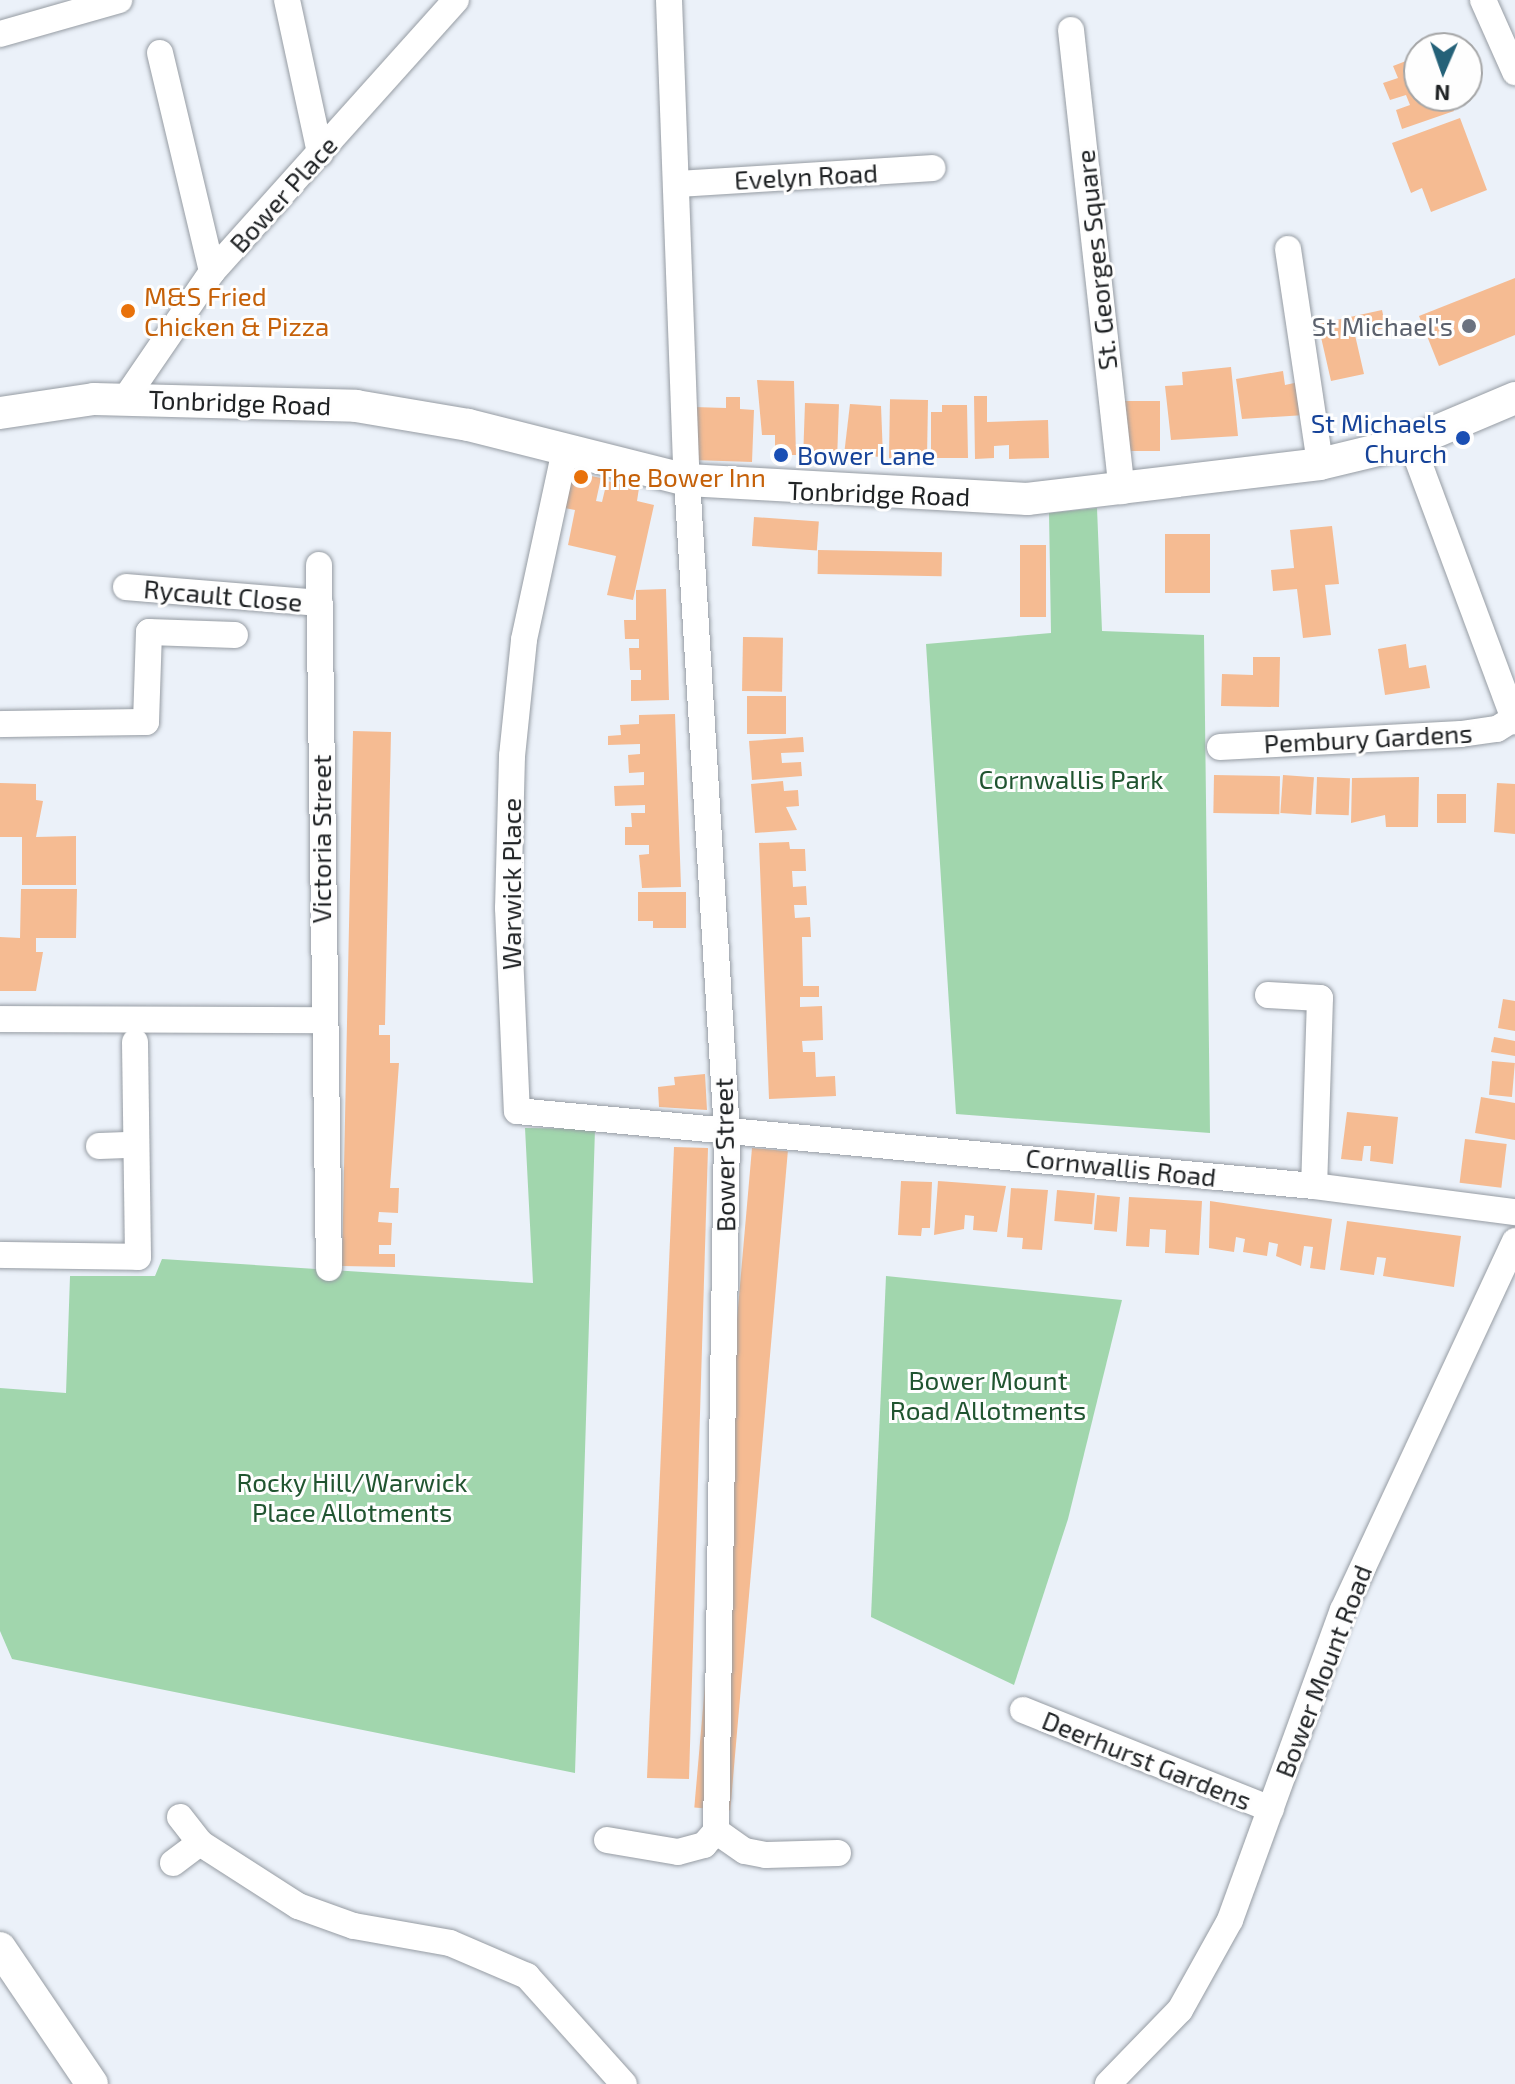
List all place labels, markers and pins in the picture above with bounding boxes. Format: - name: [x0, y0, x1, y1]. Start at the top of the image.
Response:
- place label: M&S Fried Chicken & Pizza: [144, 280, 329, 342]
- marker: M&S Fried Chicken & Pizza: [119, 302, 137, 320]
- place label: St Michael's: [1312, 310, 1453, 342]
- marker: St Michael's: [1460, 317, 1478, 335]
- place label: St Michaels Church: [1311, 407, 1447, 468]
- marker: St Michaels Church: [1454, 429, 1472, 447]
- place label: Bower Lane: [797, 439, 936, 471]
- marker: Bower Lane: [772, 446, 790, 464]
- place label: The Bower Inn: [597, 461, 766, 493]
- marker: The Bower Inn: [572, 468, 590, 486]

